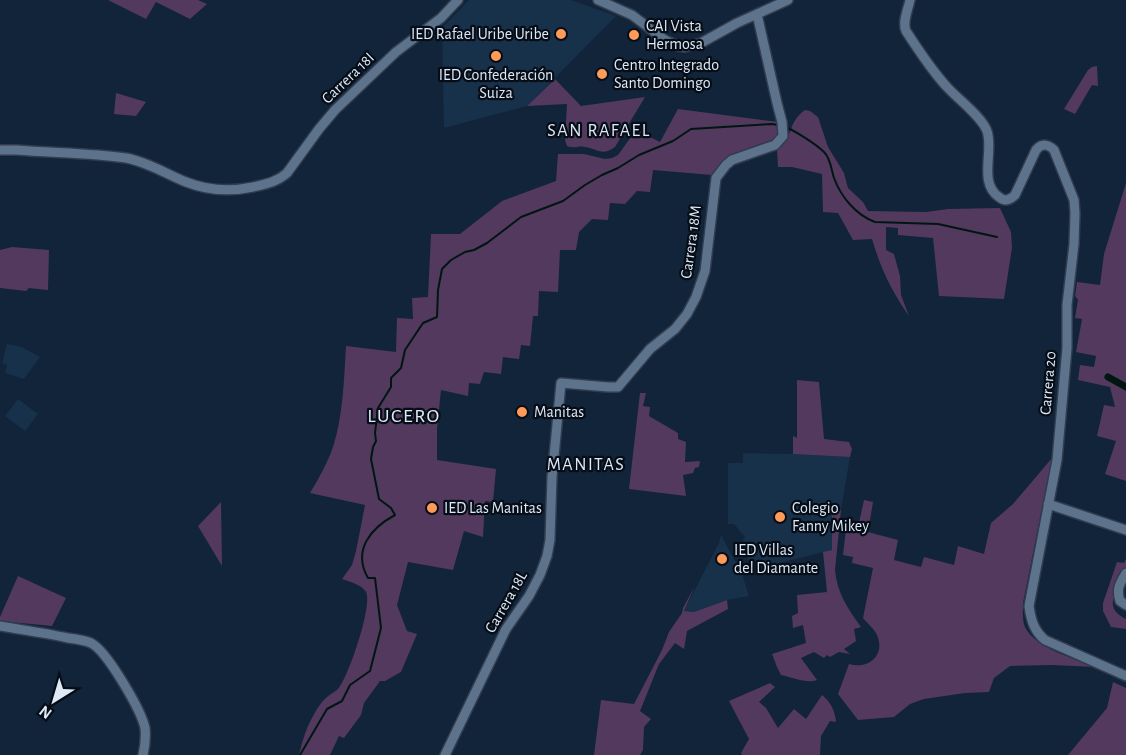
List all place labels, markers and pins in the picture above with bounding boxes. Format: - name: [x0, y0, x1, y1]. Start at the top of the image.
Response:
- place label: CAI Vista Hermosa: [646, 18, 703, 52]
- place label: IED Rafael Uribe Uribe: [411, 26, 549, 42]
- marker: IED Rafael Uribe Uribe: [554, 27, 568, 41]
- marker: CAI Vista Hermosa: [627, 28, 641, 42]
- marker: IED Confederación Suiza: [489, 49, 503, 63]
- place label: Centro Integrado Santo Domingo: [614, 57, 719, 91]
- place label: IED Confederación Suiza: [439, 67, 553, 101]
- marker: Centro Integrado Santo Domingo: [595, 67, 609, 81]
- place label: Manitas: [534, 404, 584, 420]
- marker: Manitas: [515, 405, 529, 419]
- place label: IED Las Manitas: [444, 500, 542, 516]
- place label: Colegio Fanny Mikey: [792, 500, 869, 535]
- marker: IED Las Manitas: [425, 501, 439, 515]
- marker: Colegio Fanny Mikey: [773, 510, 787, 524]
- place label: IED Villas del Diamante: [734, 542, 818, 576]
- marker: IED Villas del Diamante: [715, 552, 729, 566]

